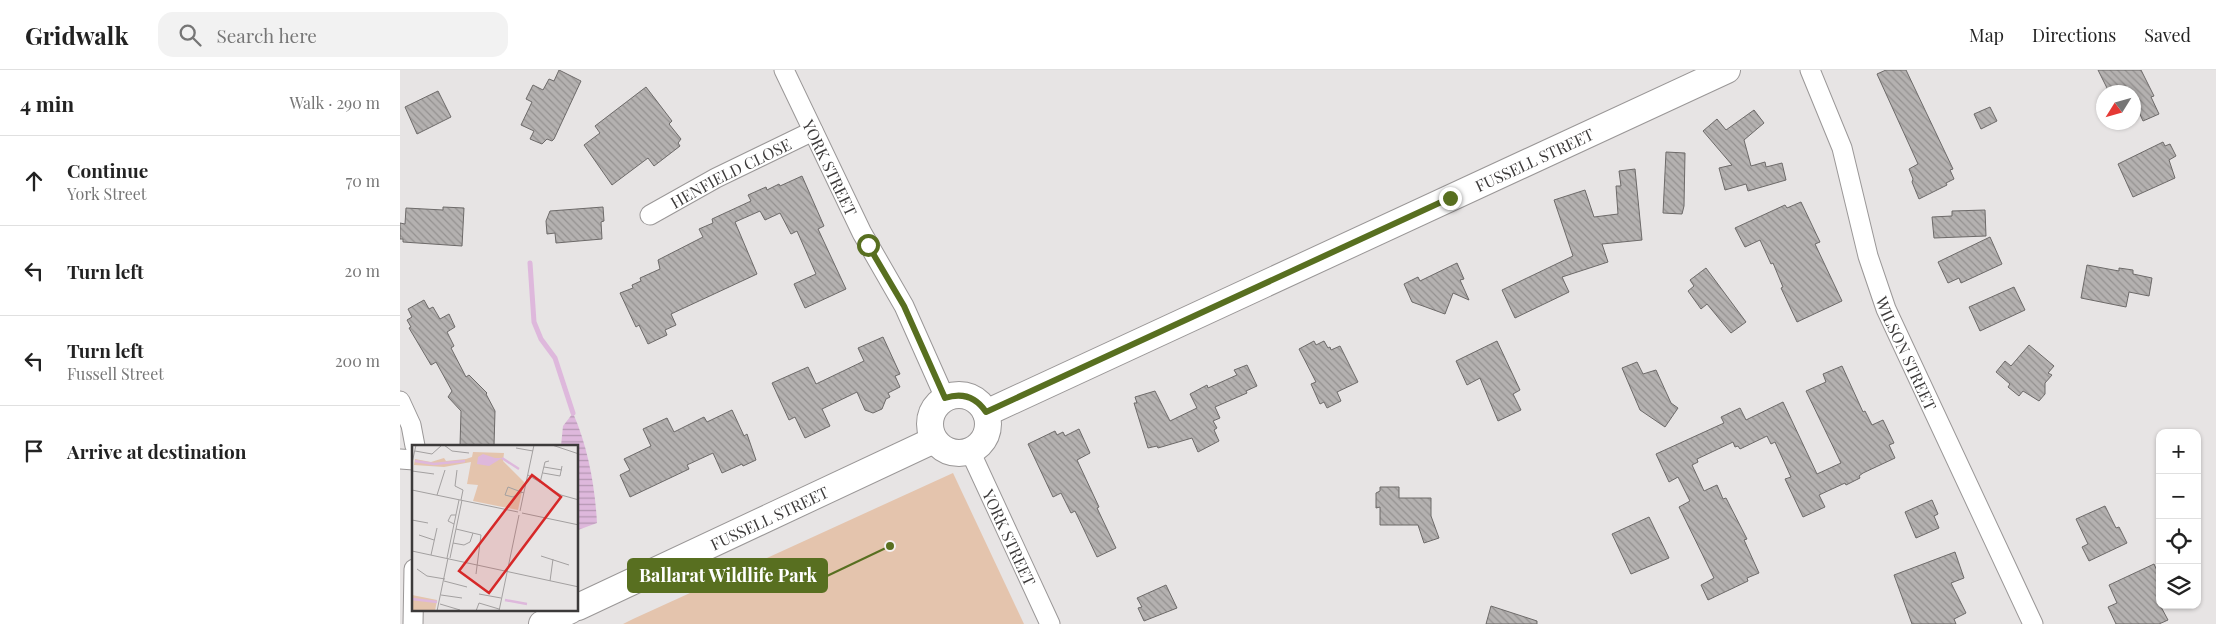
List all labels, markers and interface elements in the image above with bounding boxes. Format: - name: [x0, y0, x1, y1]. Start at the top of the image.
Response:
- search box: [158, 12, 508, 57]
- text: Gridwalk: [25, 19, 128, 51]
- icon: search: [176, 21, 204, 49]
- text: Search here: [216, 22, 317, 48]
- text: Map: [1969, 23, 2004, 47]
- text: Directions: [2032, 23, 2116, 47]
- text: Saved: [2144, 23, 2191, 47]
- north arrow: [2096, 85, 2141, 130]
- text: 4 min: [20, 89, 74, 117]
- text: Walk · 290 m: [289, 92, 380, 113]
- street label: YORK STREET: [798, 115, 863, 219]
- street label: FUSSELL STREET: [1472, 123, 1597, 196]
- street label: HENFIELD CLOSE: [666, 133, 794, 212]
- text: Continue: [67, 157, 148, 183]
- icon: ahead: [20, 167, 48, 195]
- text: 70 m: [346, 170, 380, 191]
- text: York Street: [67, 183, 147, 204]
- route end: [1439, 187, 1462, 210]
- route start: [857, 234, 880, 257]
- icon: left: [20, 257, 48, 285]
- text: Turn left: [67, 258, 144, 284]
- text: 20 m: [345, 260, 380, 281]
- street label: WILSON STREET: [1872, 292, 1942, 413]
- text: Turn left: [67, 337, 144, 363]
- icon: left: [20, 347, 48, 375]
- text: 200 m: [335, 350, 380, 371]
- text: Fussell Street: [67, 363, 164, 384]
- map controls: [2156, 429, 2201, 609]
- button: +: [2156, 429, 2201, 474]
- icon: arrive: [20, 437, 48, 465]
- text: Arrive at destination: [67, 438, 247, 464]
- inset map: [412, 445, 579, 612]
- button: −: [2156, 474, 2201, 519]
- street label: FUSSELL STREET: [706, 481, 832, 554]
- street label: YORK STREET: [978, 485, 1041, 589]
- button: locate: [2156, 519, 2201, 564]
- callout: Ballarat Wildlife Park: [628, 559, 827, 592]
- text: Ballarat Wildlife Park: [639, 563, 817, 587]
- button: layers: [2156, 564, 2201, 609]

